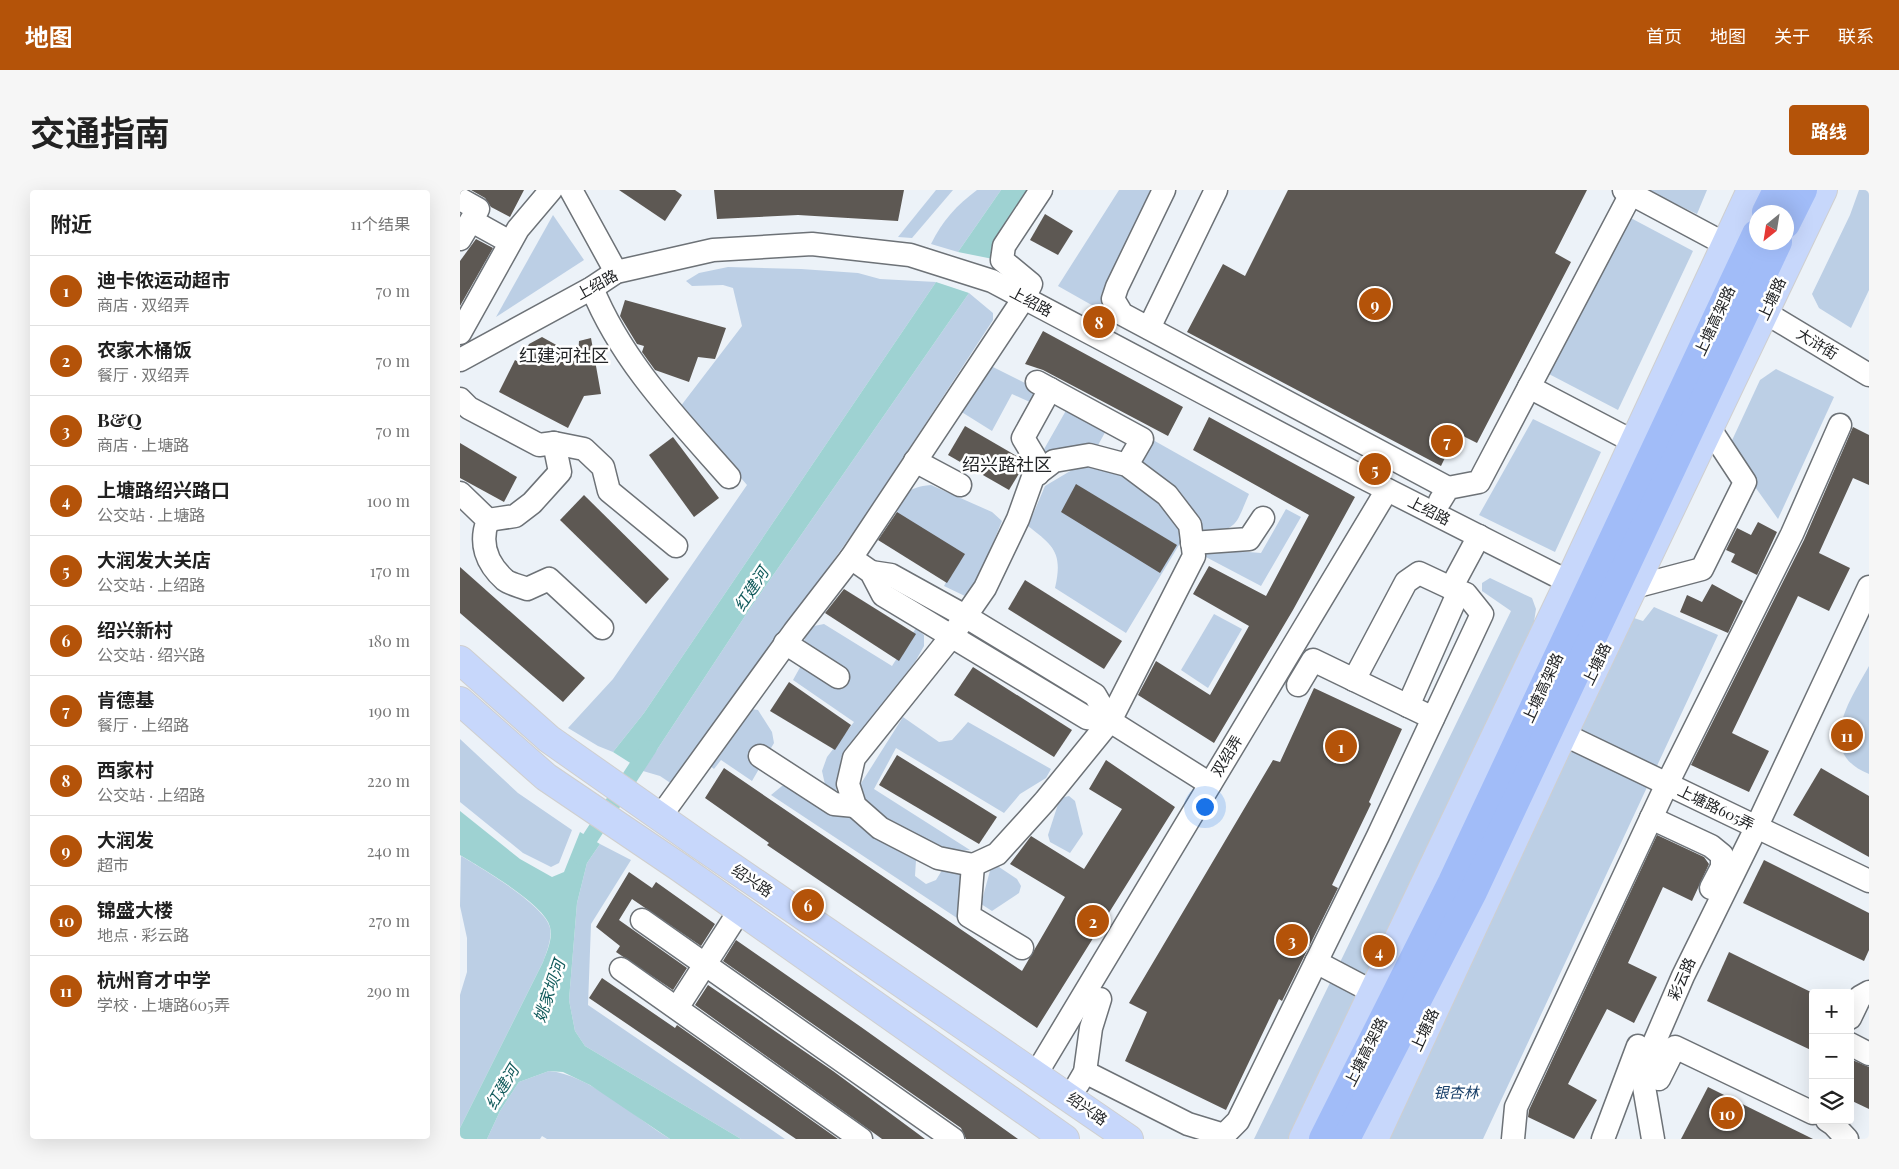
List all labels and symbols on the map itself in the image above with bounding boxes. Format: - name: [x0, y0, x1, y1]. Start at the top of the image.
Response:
- north arrow: [1749, 205, 1794, 250]
- street label: 上绍路: [572, 264, 621, 304]
- street label: 上塘路: [1753, 274, 1790, 323]
- street label: 上绍路: [1007, 282, 1056, 321]
- street label: 上塘高架路: [1689, 282, 1739, 359]
- pin: 9: [1359, 285, 1391, 323]
- pin: 8: [1083, 303, 1115, 341]
- street label: 大浒街: [1793, 323, 1842, 363]
- district label: 红建河社区: [519, 343, 609, 367]
- pin: 7: [1431, 422, 1463, 460]
- pin: 5: [1359, 450, 1391, 488]
- district label: 绍兴路社区: [962, 452, 1052, 476]
- street label: 上绍路: [1405, 491, 1454, 529]
- water label: 红建河: [729, 560, 774, 615]
- street label: 上塘路: [1577, 639, 1615, 688]
- street label: 上塘高架路: [1517, 649, 1567, 726]
- pin: 11: [1831, 716, 1863, 754]
- pin: 1: [1325, 727, 1357, 765]
- street label: 双绍弄: [1206, 731, 1246, 780]
- street label: 上塘路605弄: [1675, 780, 1758, 834]
- your location: [1192, 794, 1218, 820]
- street label: 绍兴路: [728, 859, 777, 901]
- pin: 6: [792, 886, 824, 924]
- pin: 2: [1077, 902, 1109, 940]
- pin: 3: [1276, 921, 1308, 959]
- pin: 4: [1363, 932, 1395, 970]
- water label: 姚家坝河: [528, 954, 570, 1025]
- street label: 彩云路: [1663, 954, 1699, 1003]
- street label: 上塘路: [1406, 1005, 1443, 1054]
- street label: 上塘高架路: [1339, 1014, 1391, 1090]
- water label: 红建河: [480, 1058, 524, 1113]
- park label: 银杏林: [1433, 1082, 1480, 1102]
- street label: 绍兴路: [1063, 1087, 1112, 1129]
- pin: 10: [1711, 1094, 1743, 1132]

